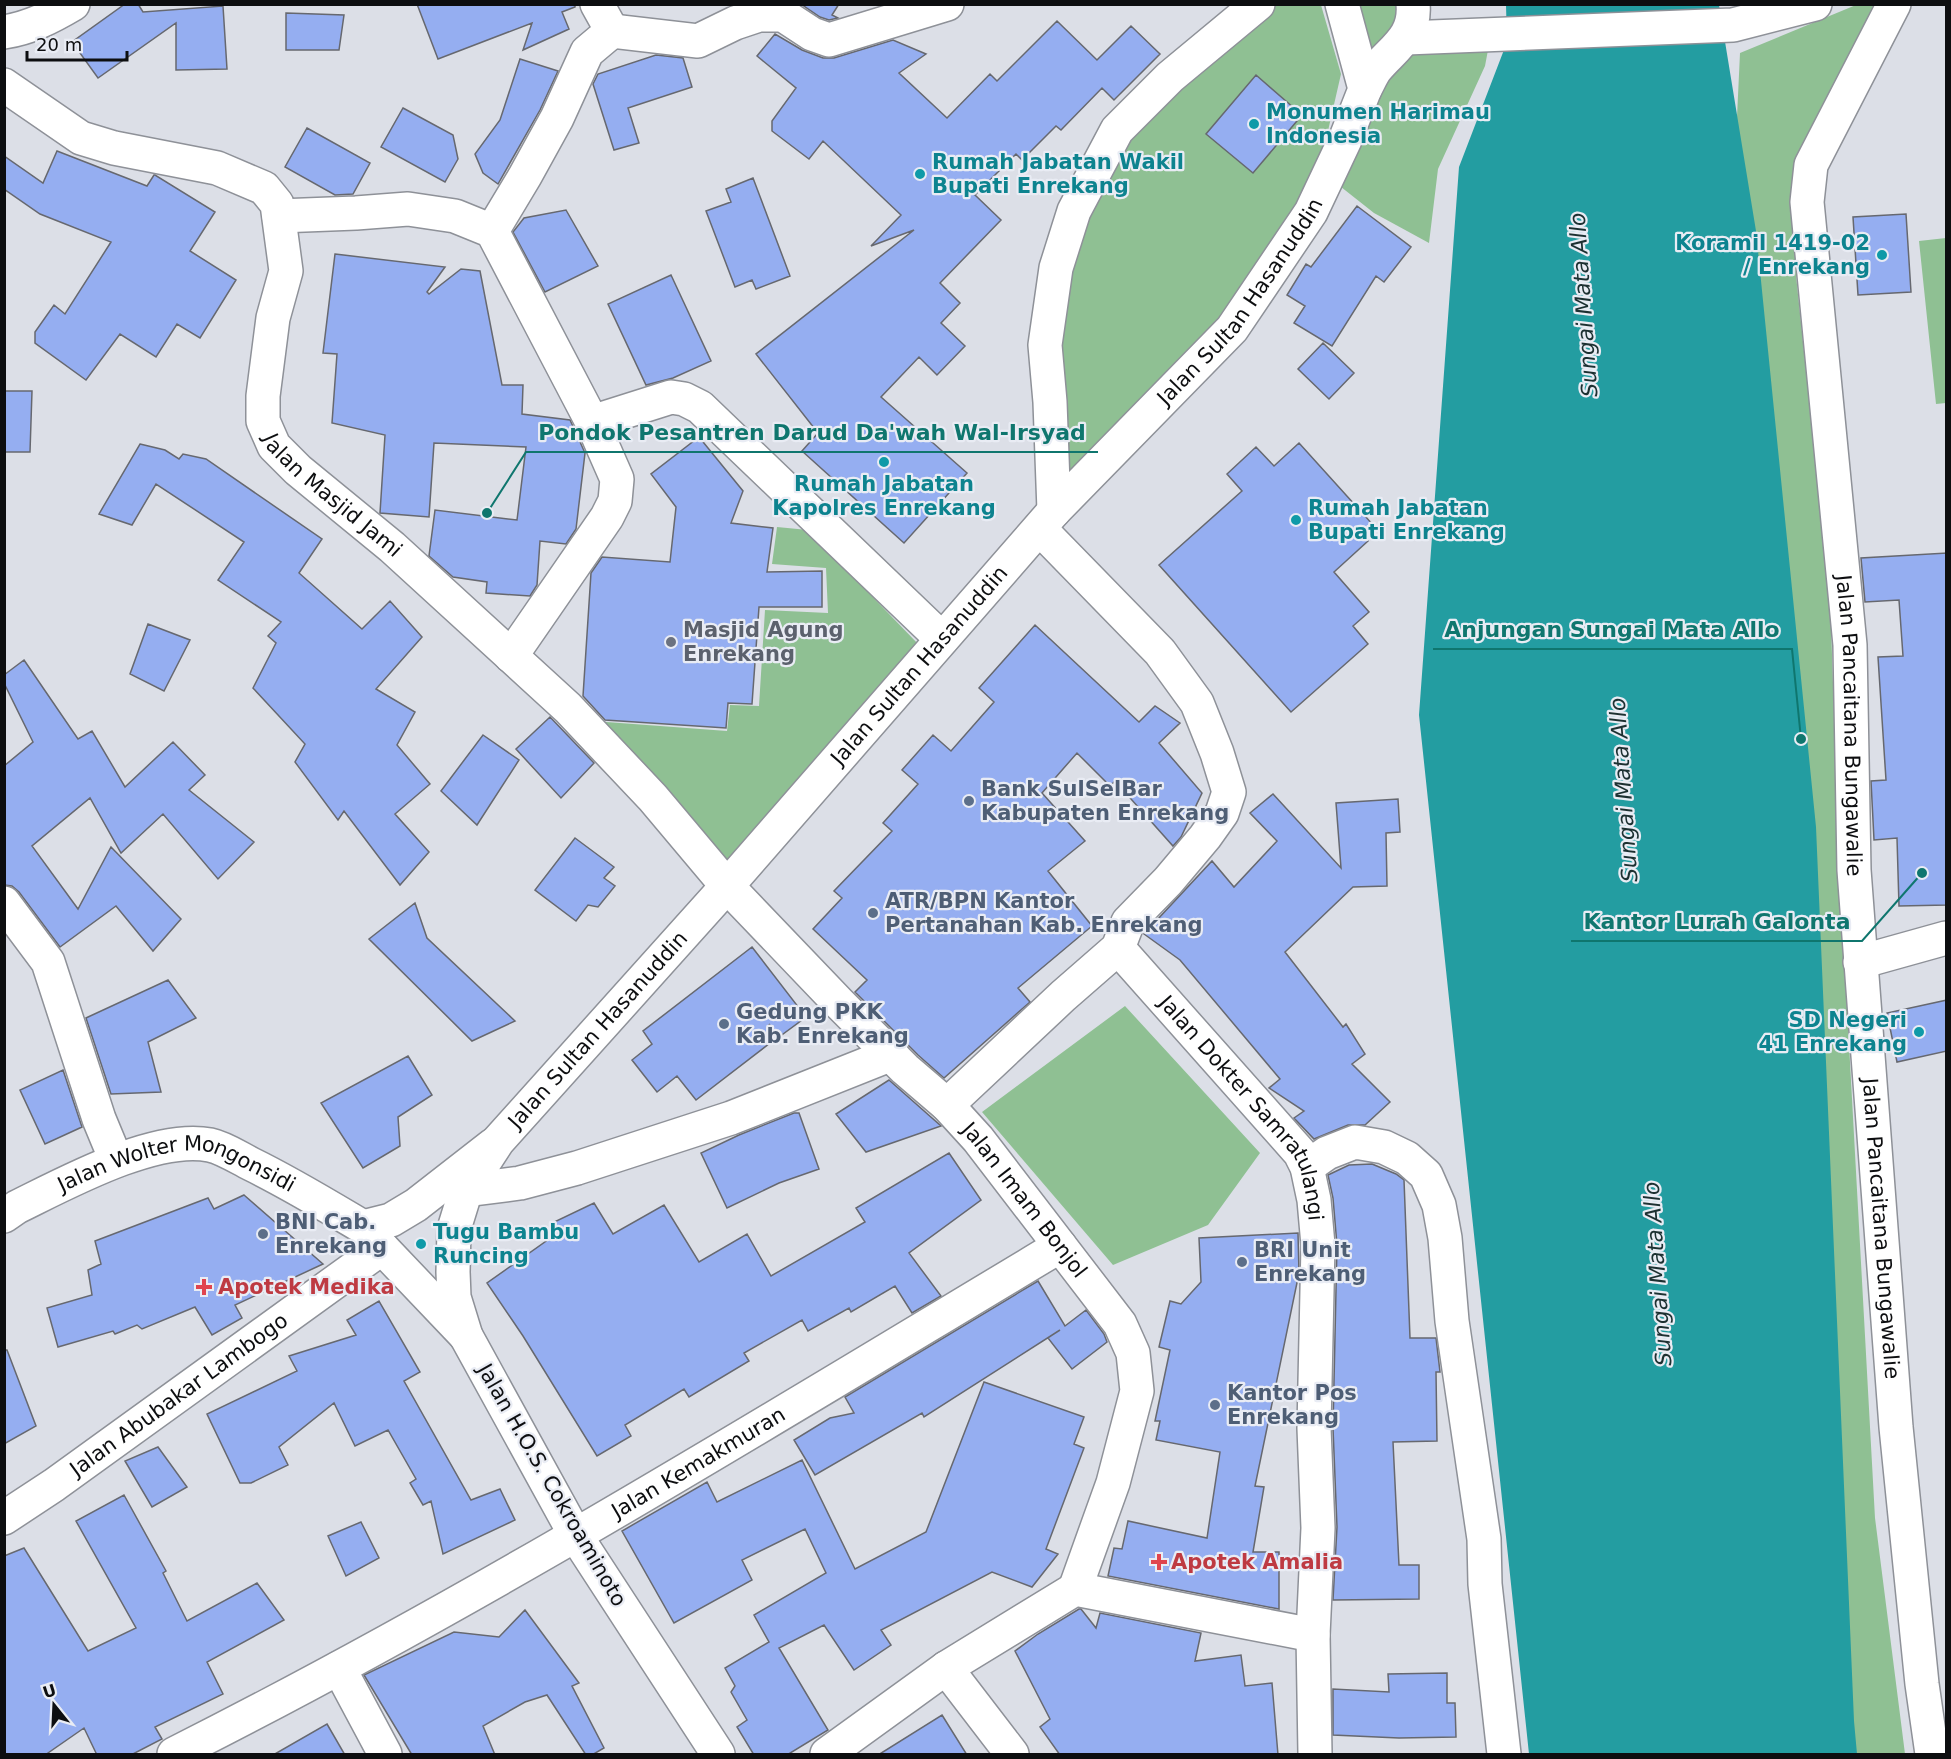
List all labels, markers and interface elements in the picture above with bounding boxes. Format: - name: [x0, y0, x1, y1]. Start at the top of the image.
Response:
- scale bar: [27, 24, 128, 62]
- text: 20 m: [36, 34, 82, 55]
- place label: Monumen Harimau Indonesia: [1266, 100, 1490, 148]
- marker: Monumen Harimau Indonesia: [1247, 117, 1261, 131]
- place label: Rumah Jabatan Wakil Bupati Enrekang: [932, 150, 1184, 198]
- marker: Rumah Jabatan Wakil Bupati Enrekang: [913, 167, 927, 181]
- street label: Jalan Sultan Hasanuddin: [1151, 195, 1328, 411]
- water label: Sungai Mata Allo: [1565, 212, 1602, 398]
- place label: Koramil 1419-02 / Enrekang: [1675, 231, 1870, 279]
- marker: Koramil 1419-02 / Enrekang: [1875, 248, 1889, 262]
- callout: Pondok Pesantren Darud Da'wah Wal-Irsyad: [526, 412, 1098, 452]
- text: Pondok Pesantren Darud Da'wah Wal-Irsyad: [538, 420, 1086, 445]
- street label: Jalan Masjid Jami: [257, 428, 407, 562]
- marker: Rumah Jabatan Kapolres Enrekang: [877, 455, 891, 469]
- place label: Rumah Jabatan Kapolres Enrekang: [772, 472, 996, 520]
- place label: Rumah Jabatan Bupati Enrekang: [1308, 496, 1505, 544]
- marker: Rumah Jabatan Bupati Enrekang: [1289, 513, 1303, 527]
- street label: Jalan Sultan Hasanuddin: [825, 561, 1013, 771]
- street label: Jalan Pancaitana Bungawalie: [1831, 572, 1866, 877]
- callout: Anjungan Sungai Mata Allo: [1433, 609, 1792, 649]
- text: Anjungan Sungai Mata Allo: [1444, 617, 1780, 642]
- place label: Masjid Agung Enrekang: [683, 618, 844, 666]
- marker: Masjid Agung Enrekang: [664, 635, 678, 649]
- water label: Sungai Mata Allo: [1605, 697, 1642, 883]
- place label: Bank SulSelBar Kabupaten Enrekang: [981, 777, 1229, 825]
- marker: Bank SulSelBar Kabupaten Enrekang: [962, 794, 976, 808]
- place label: ATR/BPN Kantor Pertanahan Kab. Enrekang: [885, 889, 1202, 937]
- callout: Kantor Lurah Galonta: [1571, 901, 1862, 941]
- marker: ATR/BPN Kantor Pertanahan Kab. Enrekang: [866, 906, 880, 920]
- text: Kantor Lurah Galonta: [1584, 909, 1850, 934]
- street label: Jalan Sultan Hasanuddin: [502, 926, 692, 1135]
- street label: Jalan Dokter Samratulangi: [1153, 989, 1328, 1222]
- place label: Gedung PKK Kab. Enrekang: [736, 1000, 909, 1048]
- place label: SD Negeri 41 Enrekang: [1758, 1008, 1907, 1056]
- marker: Gedung PKK Kab. Enrekang: [717, 1017, 731, 1031]
- marker: SD Negeri 41 Enrekang: [1912, 1025, 1926, 1039]
- street label: Jalan Pancaitana Bungawalie: [1858, 1075, 1904, 1380]
- street label: Jalan Imam Bonjol: [956, 1116, 1092, 1282]
- text: Jalan Wolter Mongonsidi: [52, 1131, 300, 1198]
- street label: Jalan Wolter Mongonsidi: [50, 1178, 302, 1204]
- water label: Sungai Mata Allo: [1639, 1181, 1676, 1367]
- place label: BNI Cab. Enrekang: [275, 1210, 387, 1258]
- place label: Tugu Bambu Runcing: [433, 1220, 579, 1268]
- marker: BNI Cab. Enrekang: [256, 1227, 270, 1241]
- marker: Tugu Bambu Runcing: [414, 1237, 428, 1251]
- place label: BRI Unit Enrekang: [1254, 1238, 1366, 1286]
- marker: BRI Unit Enrekang: [1235, 1255, 1249, 1269]
- place label: Apotek Medika: [218, 1275, 395, 1299]
- marker: Apotek Medika: [195, 1278, 213, 1296]
- street label: Jalan Abubakar Lambogo: [64, 1308, 292, 1483]
- street label: Jalan H.O.S. Cokroaminoto: [472, 1358, 631, 1611]
- place label: Kantor Pos Enrekang: [1227, 1381, 1357, 1429]
- marker: Kantor Pos Enrekang: [1208, 1398, 1222, 1412]
- street label: Jalan Kemakmuran: [606, 1402, 790, 1524]
- place label: Apotek Amalia: [1171, 1550, 1343, 1574]
- marker: Apotek Amalia: [1152, 1555, 1166, 1569]
- north arrow: [24, 1675, 84, 1735]
- text: U: [40, 1680, 59, 1702]

